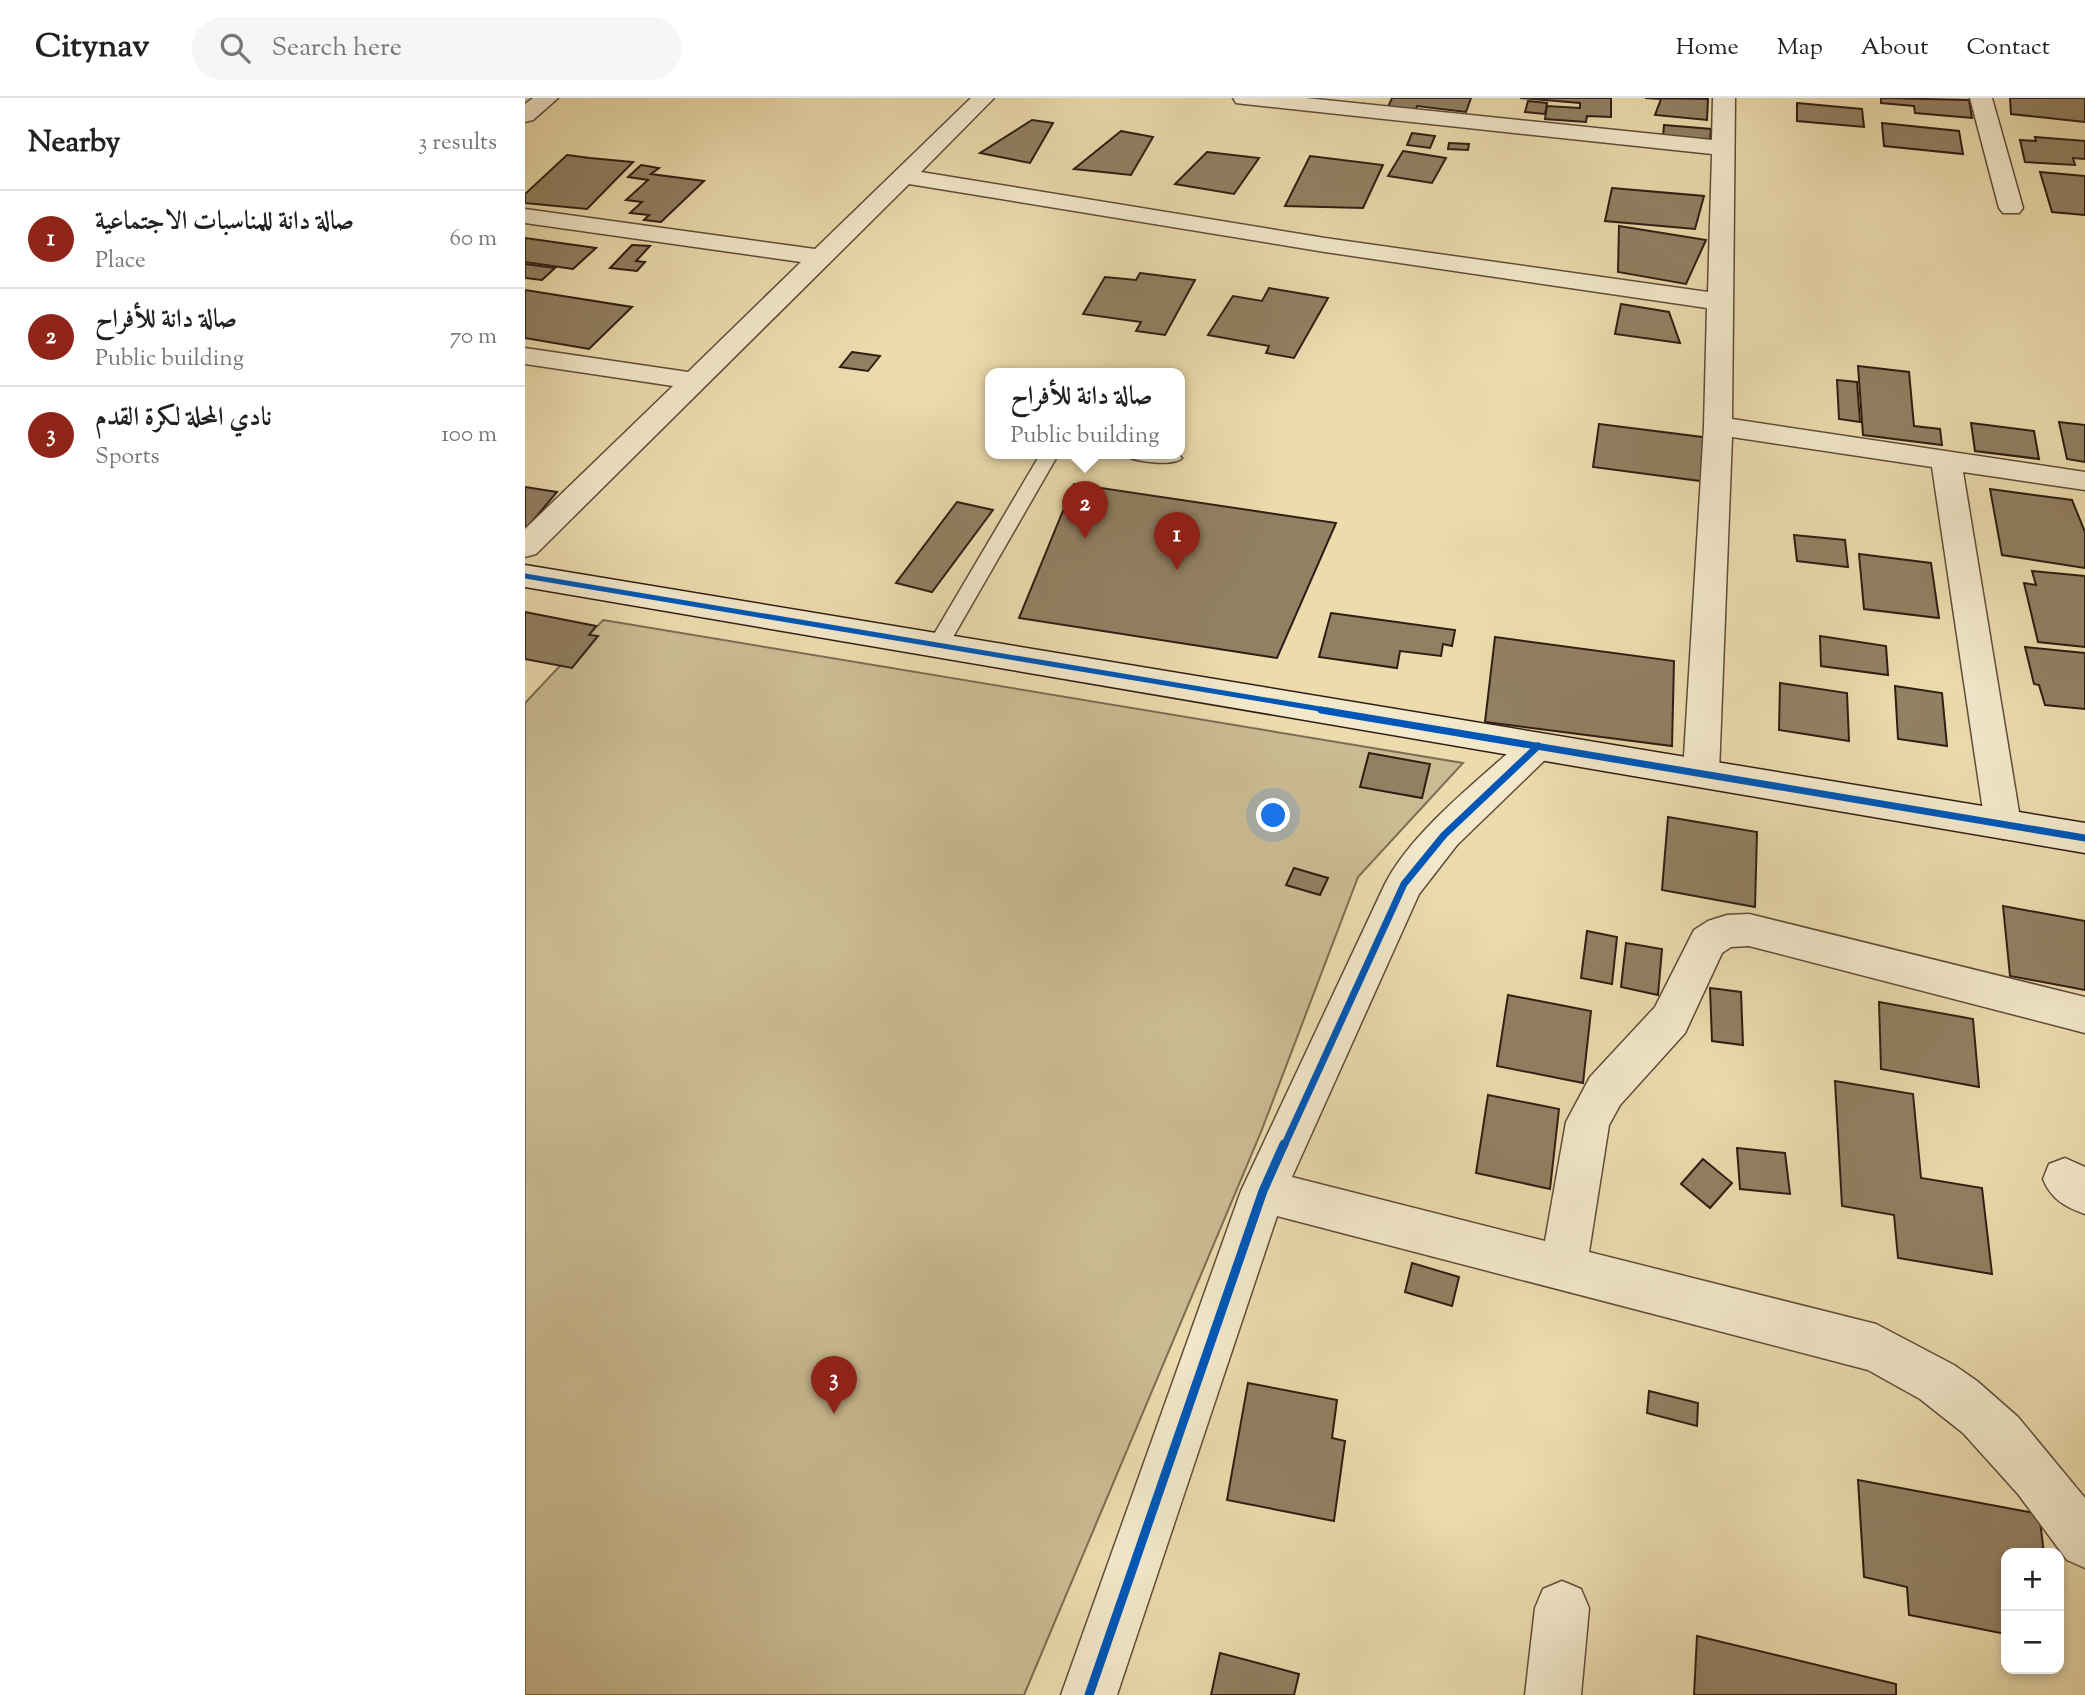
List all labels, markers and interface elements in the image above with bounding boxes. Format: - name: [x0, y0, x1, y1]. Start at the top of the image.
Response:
- search box: [192, 17, 682, 80]
- text: Citynav: [35, 24, 150, 72]
- icon: search: [216, 29, 254, 67]
- text: Search here: [272, 30, 402, 67]
- text: Home: [1676, 31, 1739, 65]
- text: Map: [1777, 31, 1823, 65]
- text: About: [1861, 31, 1928, 65]
- text: Contact: [1966, 31, 2050, 65]
- text: Nearby: [28, 122, 120, 165]
- text: 3 results: [418, 127, 497, 160]
- text: صالة دانة للمناسبات الاجتماعية: [95, 204, 354, 241]
- text: 1: [47, 223, 55, 256]
- text: 60 m: [449, 223, 497, 256]
- text: Place: [95, 245, 146, 278]
- text: صالة دانة للأفراح: [95, 302, 237, 339]
- text: 2: [46, 321, 56, 354]
- text: 70 m: [450, 321, 497, 354]
- text: Public building: [95, 343, 244, 376]
- popup: [985, 368, 1185, 459]
- text: صالة دانة للأفراح: [1011, 379, 1153, 416]
- text: نادي المحلة لكرة القدم: [95, 400, 272, 437]
- text: 3: [46, 419, 56, 452]
- text: 100 m: [441, 419, 497, 452]
- text: Public building: [1011, 420, 1159, 453]
- text: Sports: [95, 441, 160, 474]
- pin: 2: [1062, 481, 1108, 539]
- pin: 1: [1154, 512, 1200, 570]
- your location: [1256, 798, 1290, 832]
- pin: 3: [811, 1356, 857, 1414]
- map controls: [2001, 1548, 2064, 1674]
- button: +: [2001, 1548, 2064, 1611]
- button: −: [2001, 1611, 2064, 1674]

